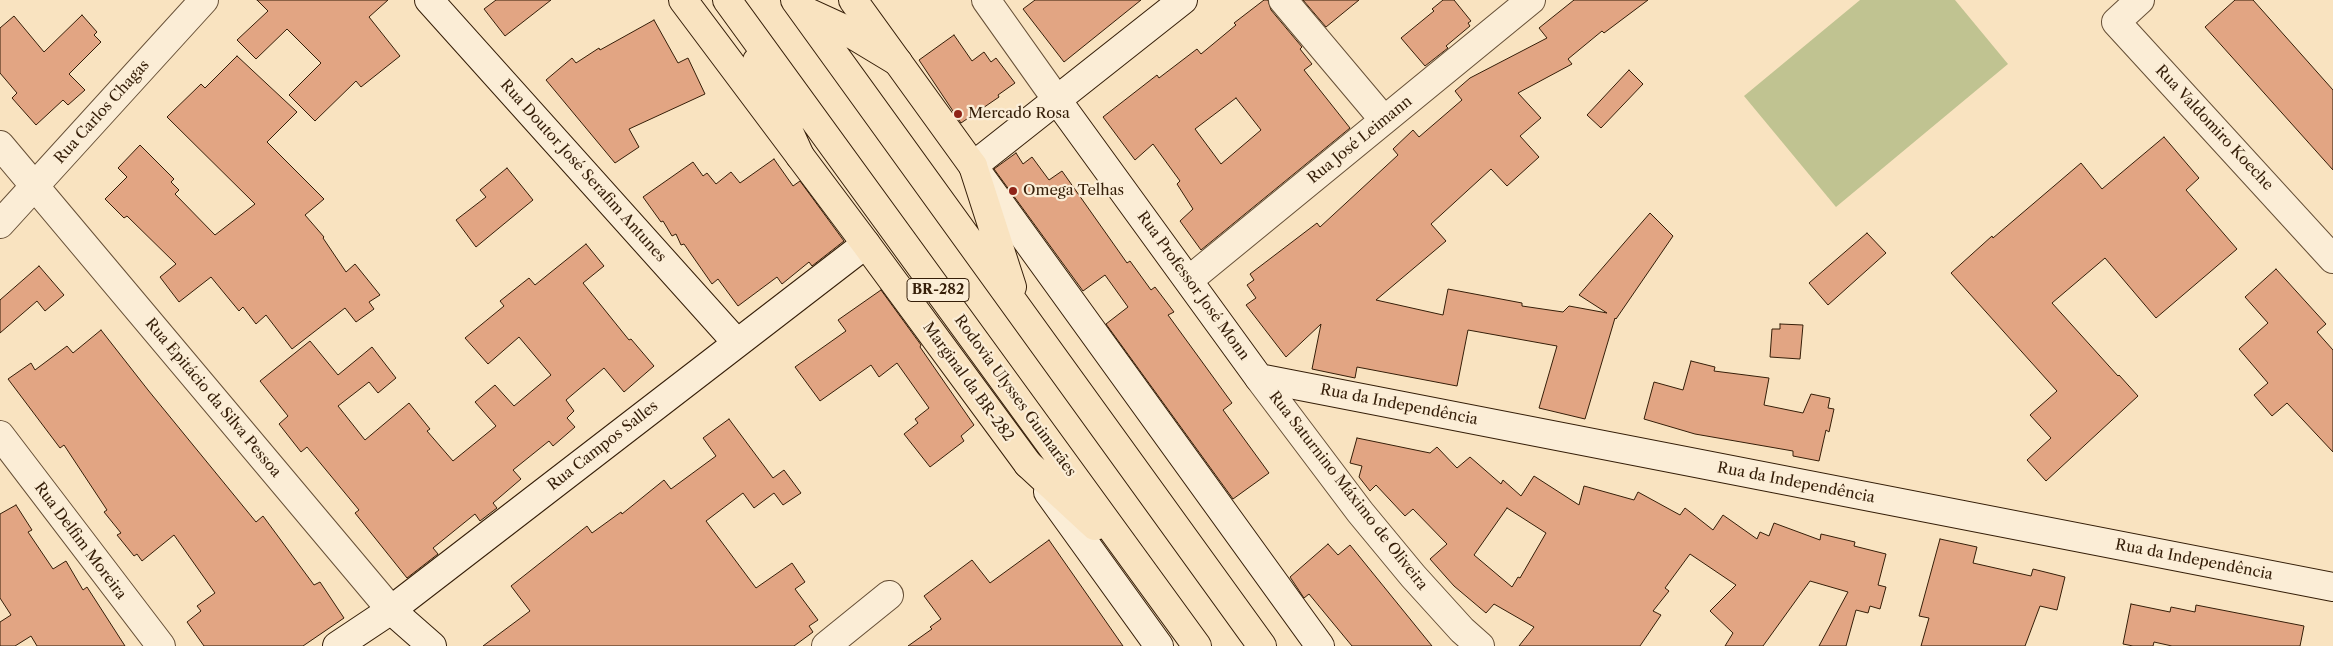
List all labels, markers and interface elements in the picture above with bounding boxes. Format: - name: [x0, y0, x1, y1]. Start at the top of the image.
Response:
- street label: Rua Carlos Chagas: [51, 56, 153, 168]
- street label: Rua Valdomiro Koeche: [2151, 62, 2277, 194]
- street label: Rua Doutor José Serafim Antunes: [496, 76, 670, 266]
- street label: Rua José Leimann: [1304, 92, 1416, 188]
- place label: Mercado Rosa: [968, 105, 1070, 123]
- marker: Mercado Rosa: [952, 108, 964, 120]
- place label: Omega Telhas: [1023, 182, 1124, 200]
- marker: Omega Telhas: [1007, 185, 1019, 197]
- street label: Rua Professor José Monn: [1133, 208, 1253, 364]
- road number: BR-282: [907, 278, 969, 302]
- street label: Rodovia Ulysses Guimarães: [950, 312, 1080, 480]
- street label: Rua Epitácio da Silva Pessoa: [141, 315, 285, 481]
- street label: Marginal da BR-282: [919, 319, 1017, 445]
- street label: Rua da Independência: [1319, 381, 1479, 429]
- street label: Rua Saturnino Máximo de Oliveira: [1265, 388, 1431, 594]
- street label: Rua Campos Salles: [544, 397, 662, 495]
- street label: Rua da Independência: [1716, 459, 1876, 507]
- street label: Rua Delfim Moreira: [30, 479, 130, 603]
- street label: Rua da Independência: [2114, 536, 2274, 584]

